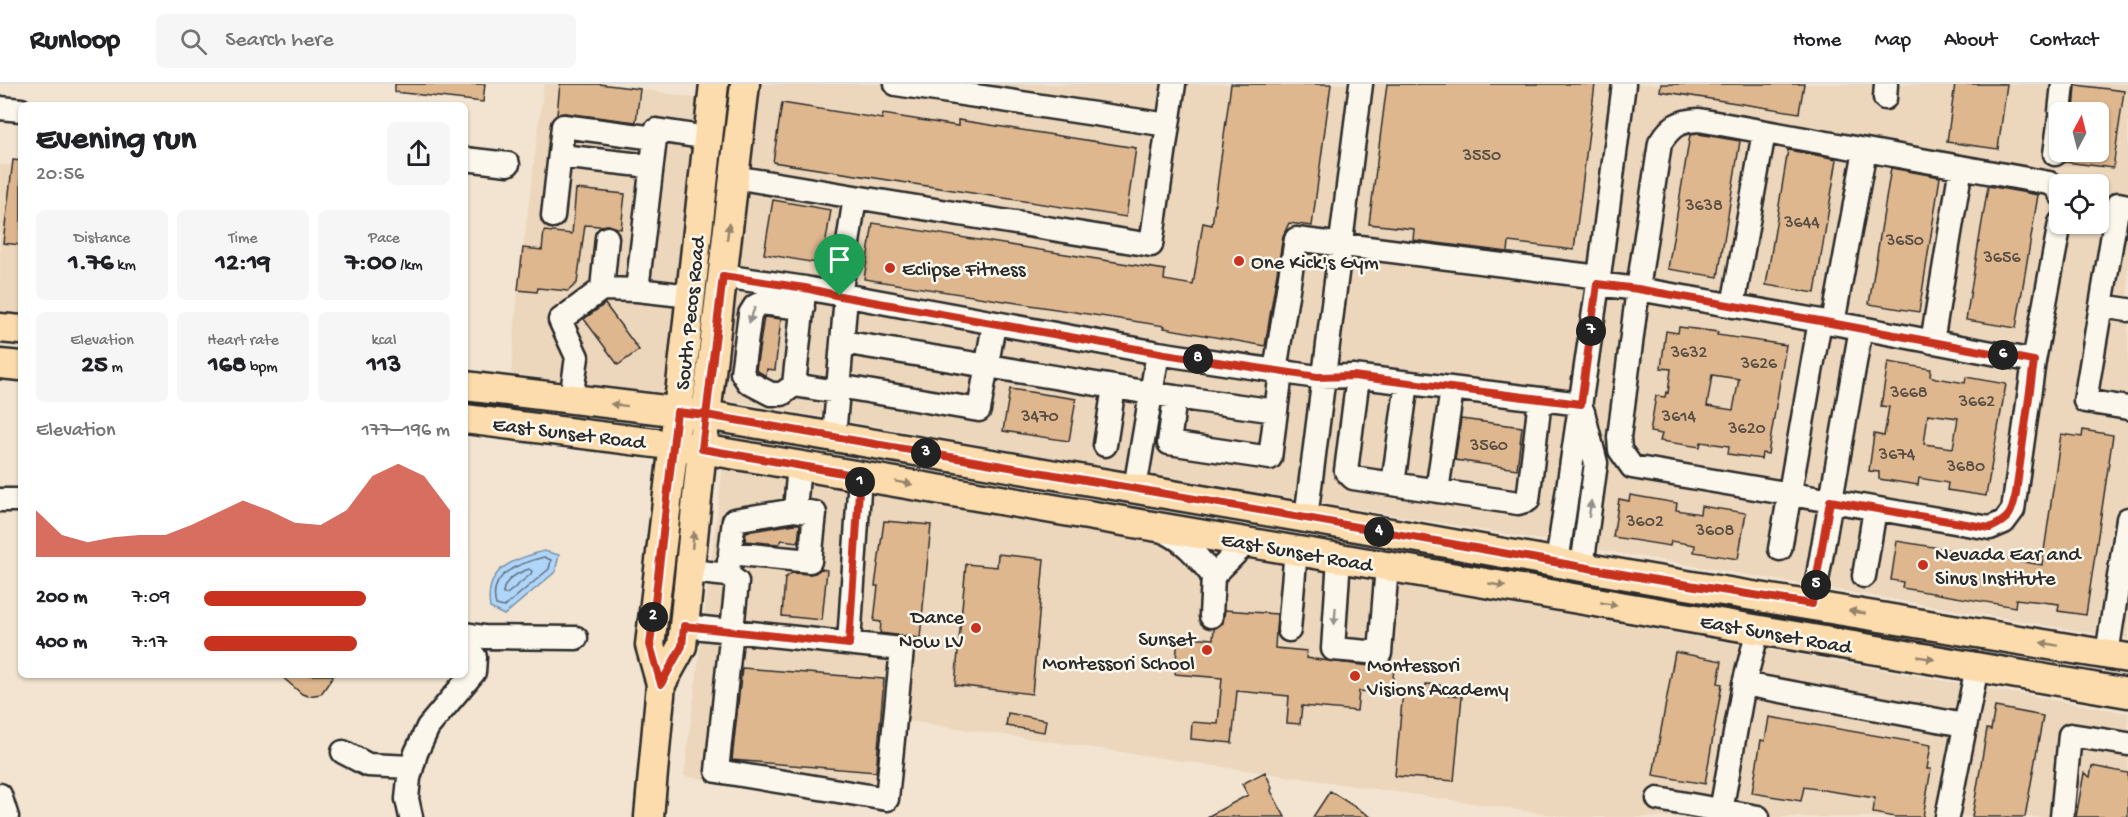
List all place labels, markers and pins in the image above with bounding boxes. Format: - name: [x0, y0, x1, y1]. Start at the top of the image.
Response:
- pin: [814, 234, 865, 296]
- place label: One Kick's Gym: [1251, 252, 1379, 277]
- marker: One Kick's Gym: [1232, 254, 1246, 268]
- place label: Eclipse Fitness: [902, 259, 1027, 284]
- marker: Eclipse Fitness: [883, 261, 897, 275]
- pin: 7: [1576, 316, 1606, 346]
- pin: 6: [1988, 340, 2018, 370]
- pin: 8: [1183, 344, 1213, 374]
- pin: 3: [911, 438, 941, 468]
- pin: 1: [845, 467, 875, 497]
- pin: 4: [1364, 517, 1394, 547]
- place label: Nevada Ear and Sinus Institute: [1935, 544, 2082, 593]
- marker: Nevada Ear and Sinus Institute: [1916, 558, 1930, 572]
- pin: 5: [1801, 570, 1831, 600]
- pin: 2: [638, 602, 668, 632]
- place label: Dance Now LV: [899, 607, 965, 656]
- marker: Dance Now LV: [969, 621, 983, 635]
- place label: Sunset Montessori School: [1042, 629, 1197, 678]
- marker: Sunset Montessori School: [1200, 643, 1214, 657]
- place label: Montessori Visions Academy: [1366, 655, 1509, 704]
- marker: Montessori Visions Academy: [1348, 669, 1362, 683]

